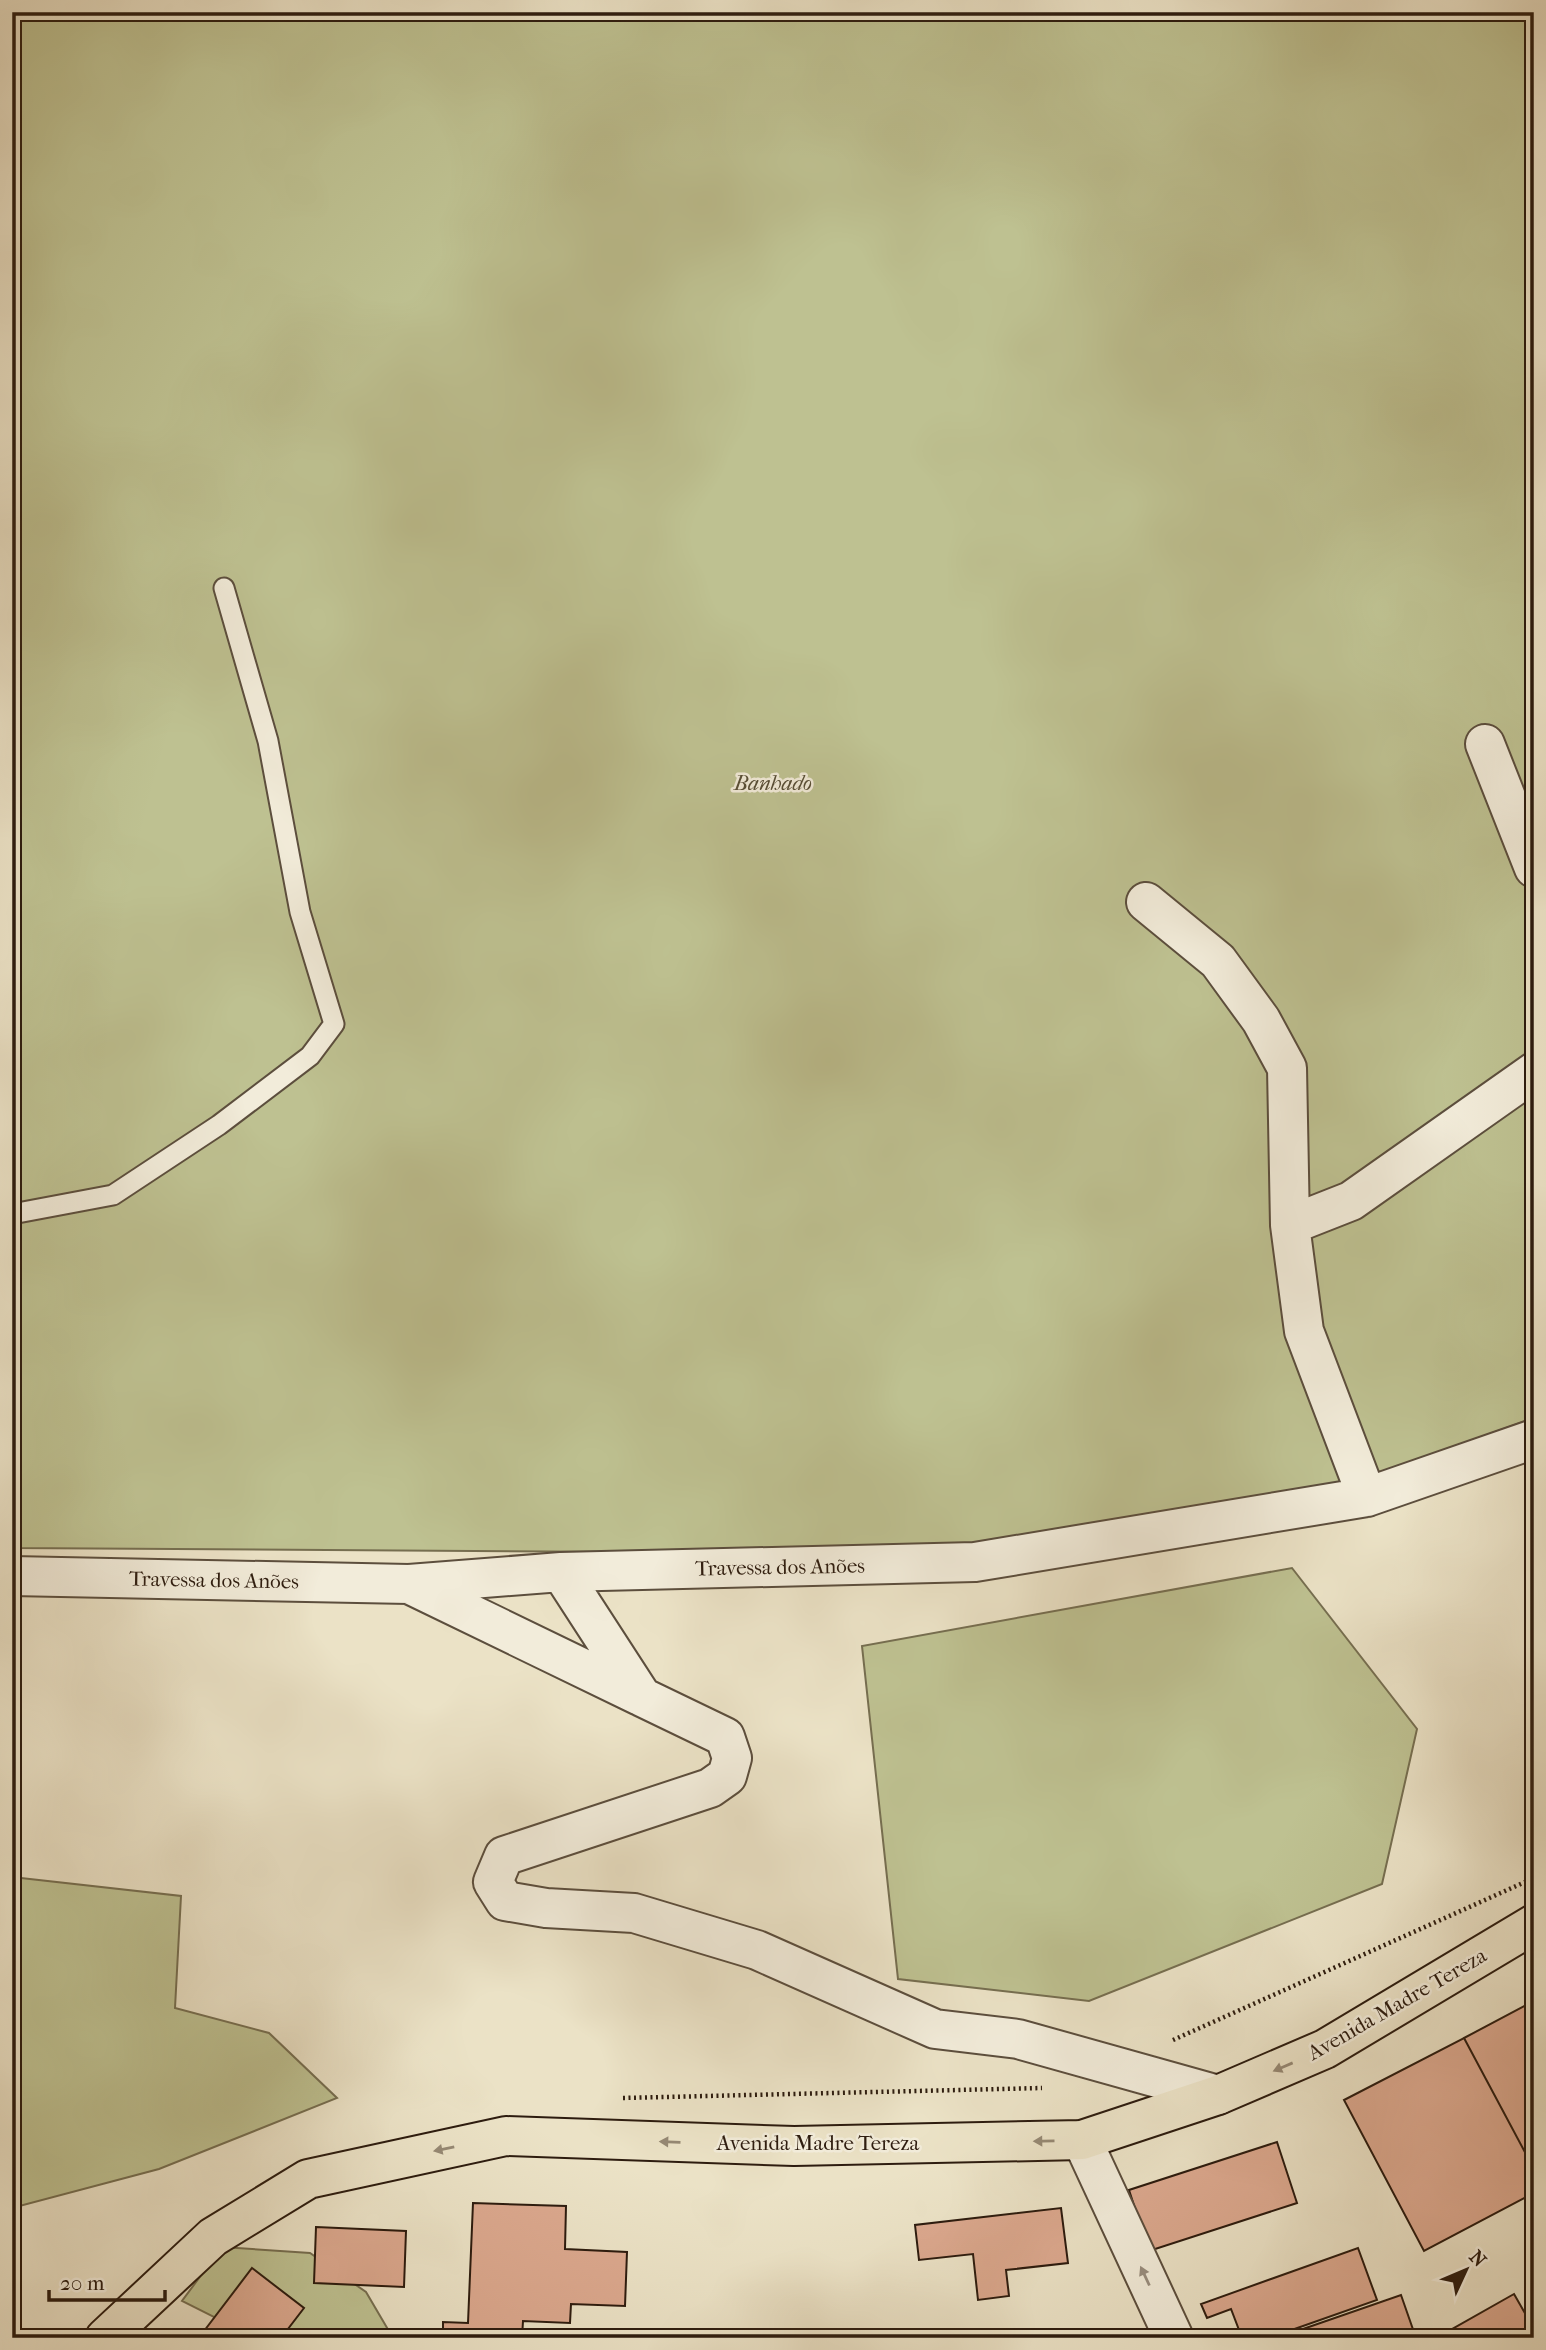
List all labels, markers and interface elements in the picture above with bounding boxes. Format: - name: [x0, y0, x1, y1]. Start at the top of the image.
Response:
- park label: Banhado: [733, 771, 812, 795]
- street label: Travessa dos Anões: [695, 1554, 865, 1580]
- street label: Travessa dos Anões: [129, 1567, 299, 1593]
- street label: Avenida Madre Tereza: [1302, 1943, 1491, 2066]
- one-way arrow: [1273, 2061, 1293, 2073]
- street label: Avenida Madre Tereza: [716, 2131, 920, 2155]
- one-way arrow: [1033, 2135, 1055, 2146]
- one-way arrow: [658, 2136, 680, 2147]
- one-way arrow: [433, 2144, 455, 2155]
- north arrow: [1430, 2234, 1500, 2304]
- text: N: [1465, 2246, 1491, 2272]
- scale bar: [49, 2259, 164, 2303]
- one-way arrow: [1139, 2266, 1151, 2286]
- text: 20 m: [60, 2271, 105, 2295]

